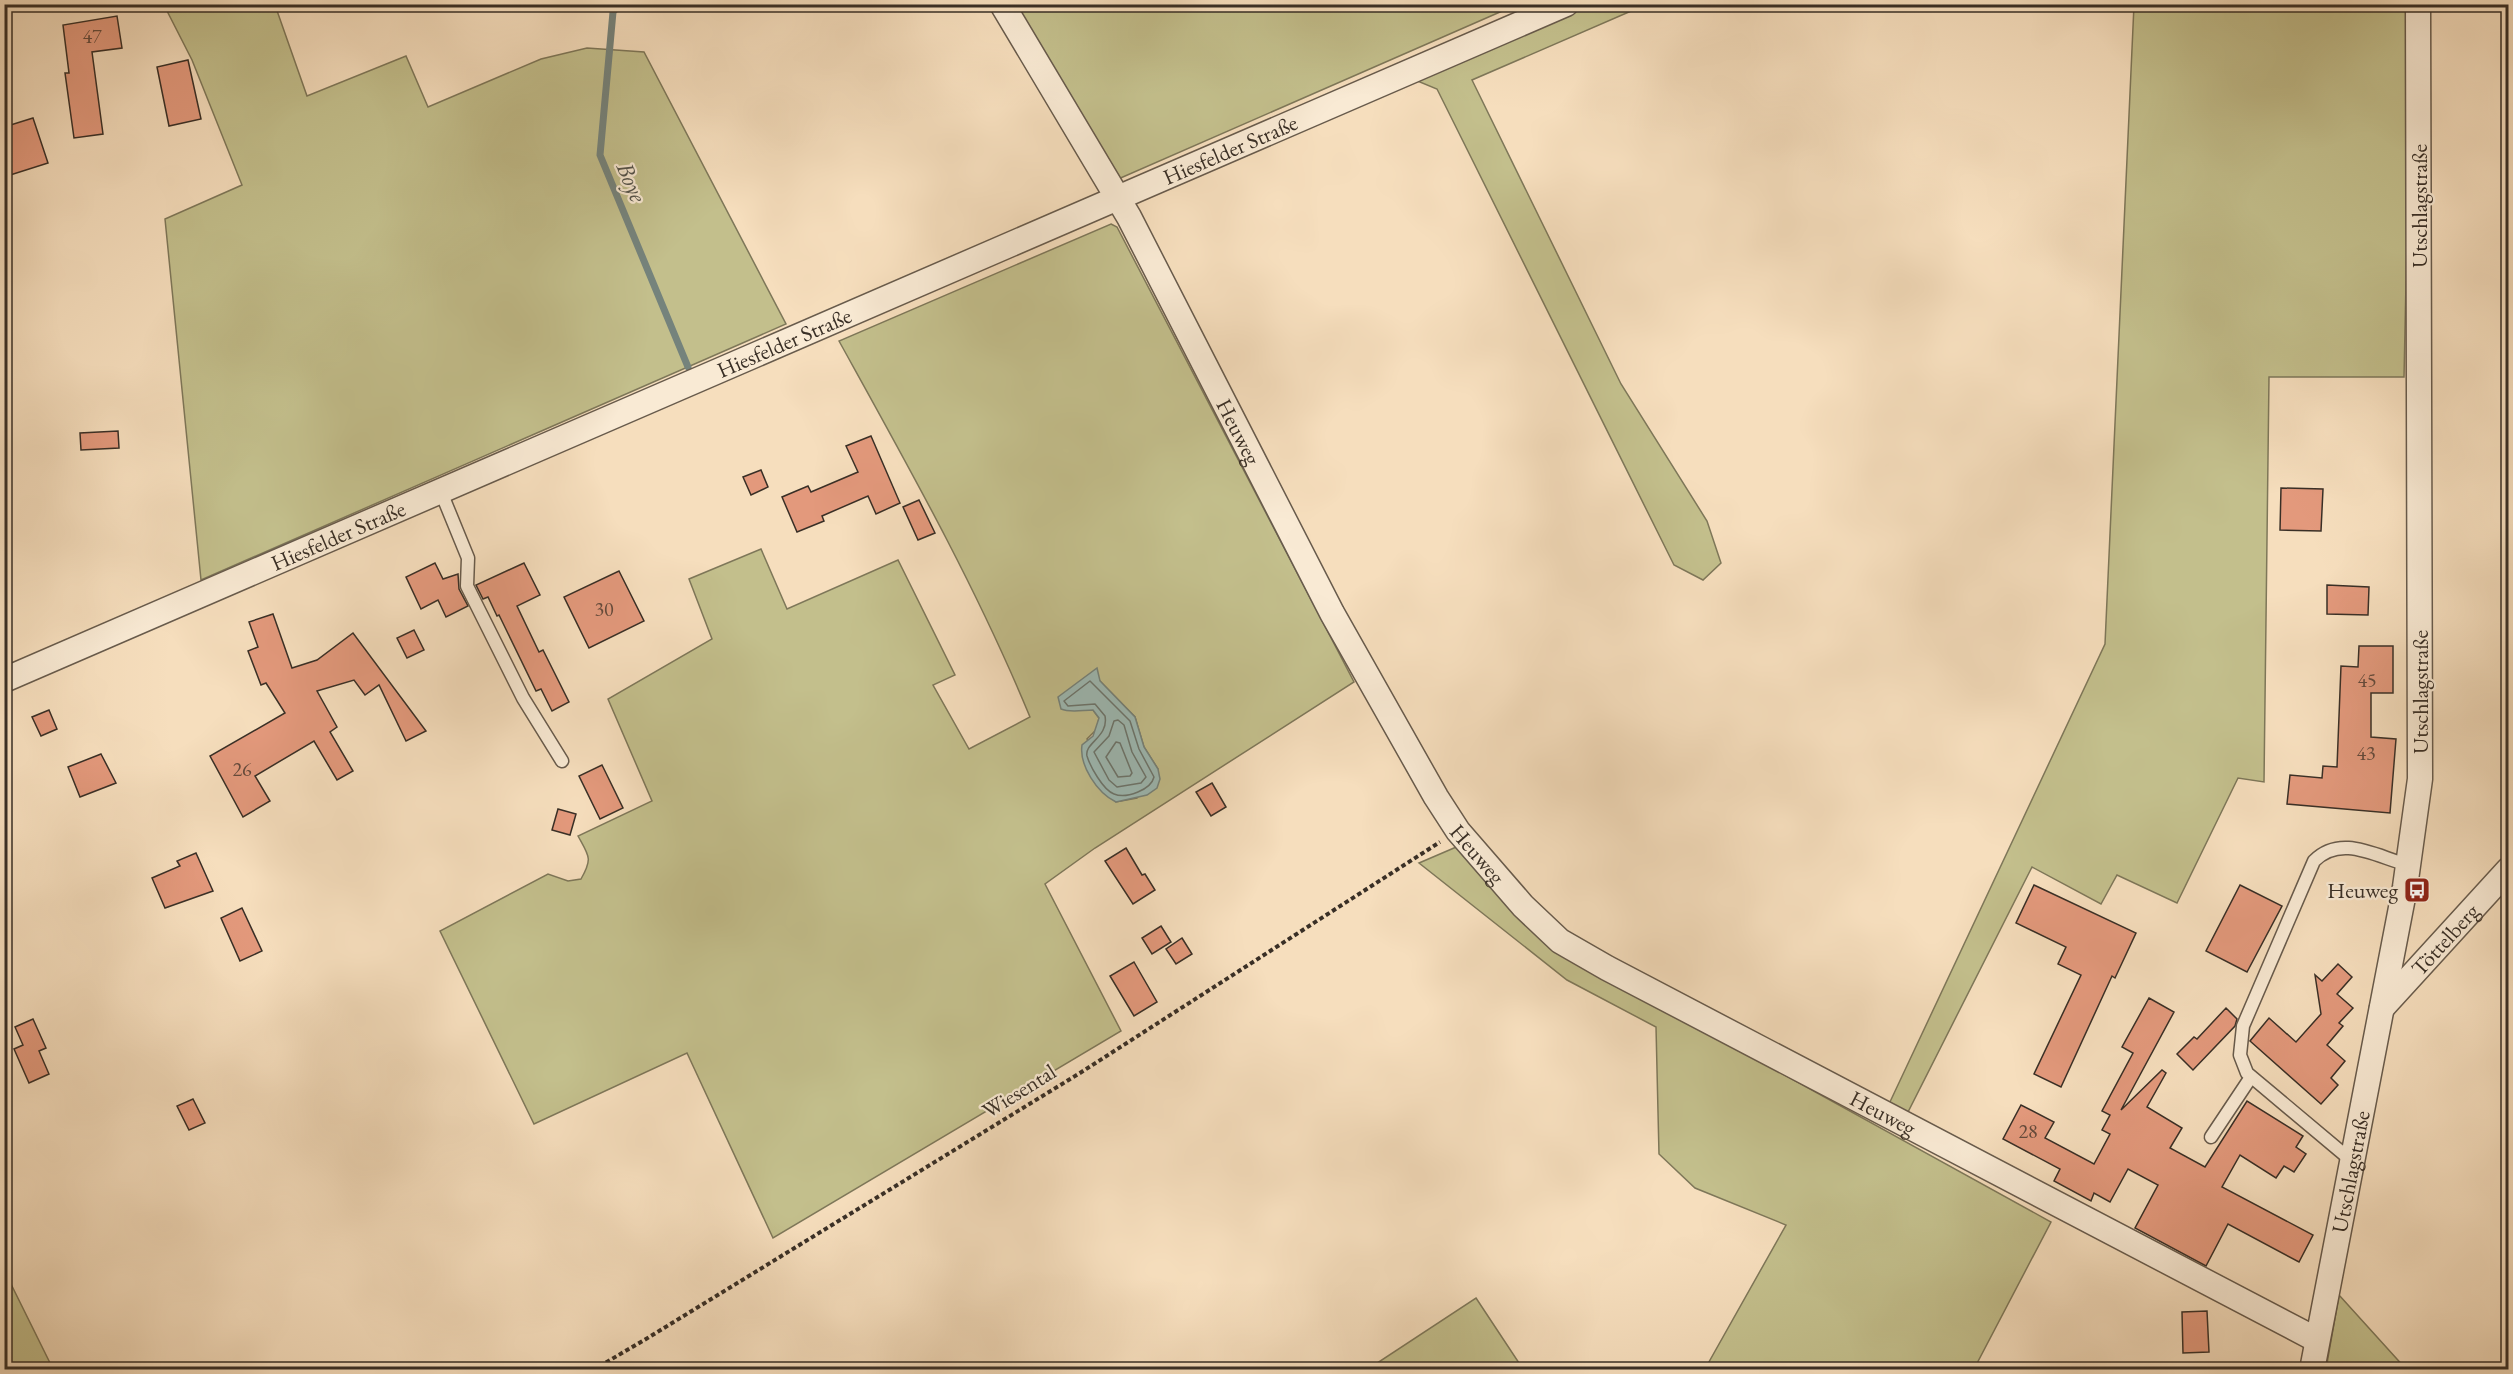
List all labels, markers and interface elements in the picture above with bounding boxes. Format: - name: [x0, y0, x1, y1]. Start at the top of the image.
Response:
- house number: 47: [82, 23, 102, 49]
- street label: Hiesfelder Straße: [1158, 107, 1302, 191]
- street label: Utschlagstraße: [2405, 144, 2434, 268]
- water label: Boye: [609, 156, 655, 208]
- street label: Hiesfelder Straße: [712, 300, 856, 384]
- street label: Heuweg: [1210, 393, 1268, 470]
- street label: Hiesfelder Straße: [266, 493, 410, 577]
- house number: 30: [594, 596, 614, 622]
- street label: Utschlagstraße: [2406, 630, 2435, 754]
- house number: 45: [2357, 667, 2377, 693]
- house number: 43: [2356, 740, 2376, 766]
- house number: 26: [232, 756, 252, 782]
- street label: Heuweg: [1444, 818, 1512, 890]
- bus stop icon: Heuweg: [2402, 875, 2432, 905]
- place label: Heuweg: [2327, 876, 2398, 905]
- street label: Töttelberg: [2404, 897, 2485, 982]
- street label: Wiesental: [977, 1057, 1061, 1125]
- street label: Heuweg: [1845, 1083, 1922, 1142]
- street label: Utschlagstraße: [2324, 1108, 2376, 1235]
- house number: 28: [2018, 1118, 2038, 1144]

